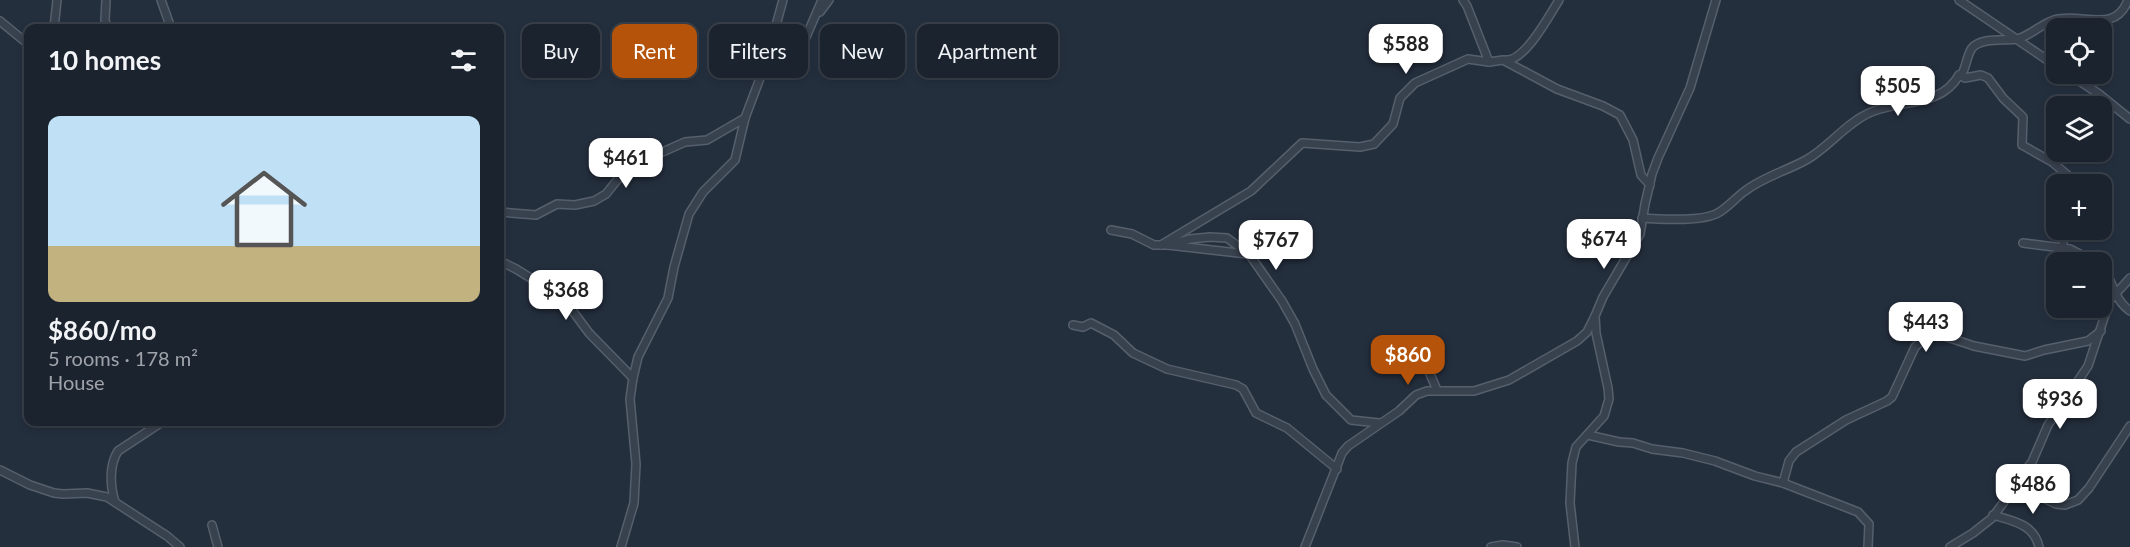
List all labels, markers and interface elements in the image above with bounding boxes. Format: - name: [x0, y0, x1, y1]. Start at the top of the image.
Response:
- map controls: [2046, 18, 2112, 318]
- button: locate: [2046, 18, 2112, 84]
- chip: Buy: [522, 24, 600, 78]
- chip: Rent: [612, 24, 697, 78]
- chip: Filters: [709, 24, 808, 78]
- chip: New: [820, 24, 905, 78]
- chip: Apartment: [917, 24, 1058, 78]
- pin: $588: [1370, 24, 1442, 75]
- text: $588: [1383, 31, 1429, 55]
- text: 10 homes: [48, 44, 161, 76]
- icon: filters: [447, 44, 480, 77]
- pin: $505: [1862, 66, 1934, 117]
- text: $505: [1875, 73, 1921, 97]
- button: layers: [2046, 96, 2112, 162]
- pin: $461: [590, 138, 662, 189]
- text: $461: [603, 145, 649, 169]
- icon: home: [210, 155, 318, 263]
- button: +: [2046, 174, 2112, 240]
- pin: $674: [1568, 219, 1640, 270]
- pin: $767: [1240, 220, 1312, 271]
- text: $674: [1581, 226, 1627, 250]
- text: $767: [1253, 227, 1299, 251]
- button: −: [2046, 252, 2112, 318]
- pin: $368: [530, 270, 602, 321]
- text: $368: [543, 277, 589, 301]
- pin: $443: [1890, 302, 1962, 353]
- text: $443: [1903, 309, 1949, 333]
- text: $860/mo: [48, 314, 156, 346]
- pin: $860: [1372, 335, 1444, 386]
- text: $860: [1385, 342, 1431, 366]
- text: 5 rooms · 178 m²: [48, 346, 198, 370]
- text: House: [48, 370, 105, 394]
- pin: $936: [2024, 379, 2096, 430]
- text: $936: [2037, 386, 2083, 410]
- pin: $486: [1997, 464, 2069, 515]
- text: $486: [2010, 471, 2056, 495]

